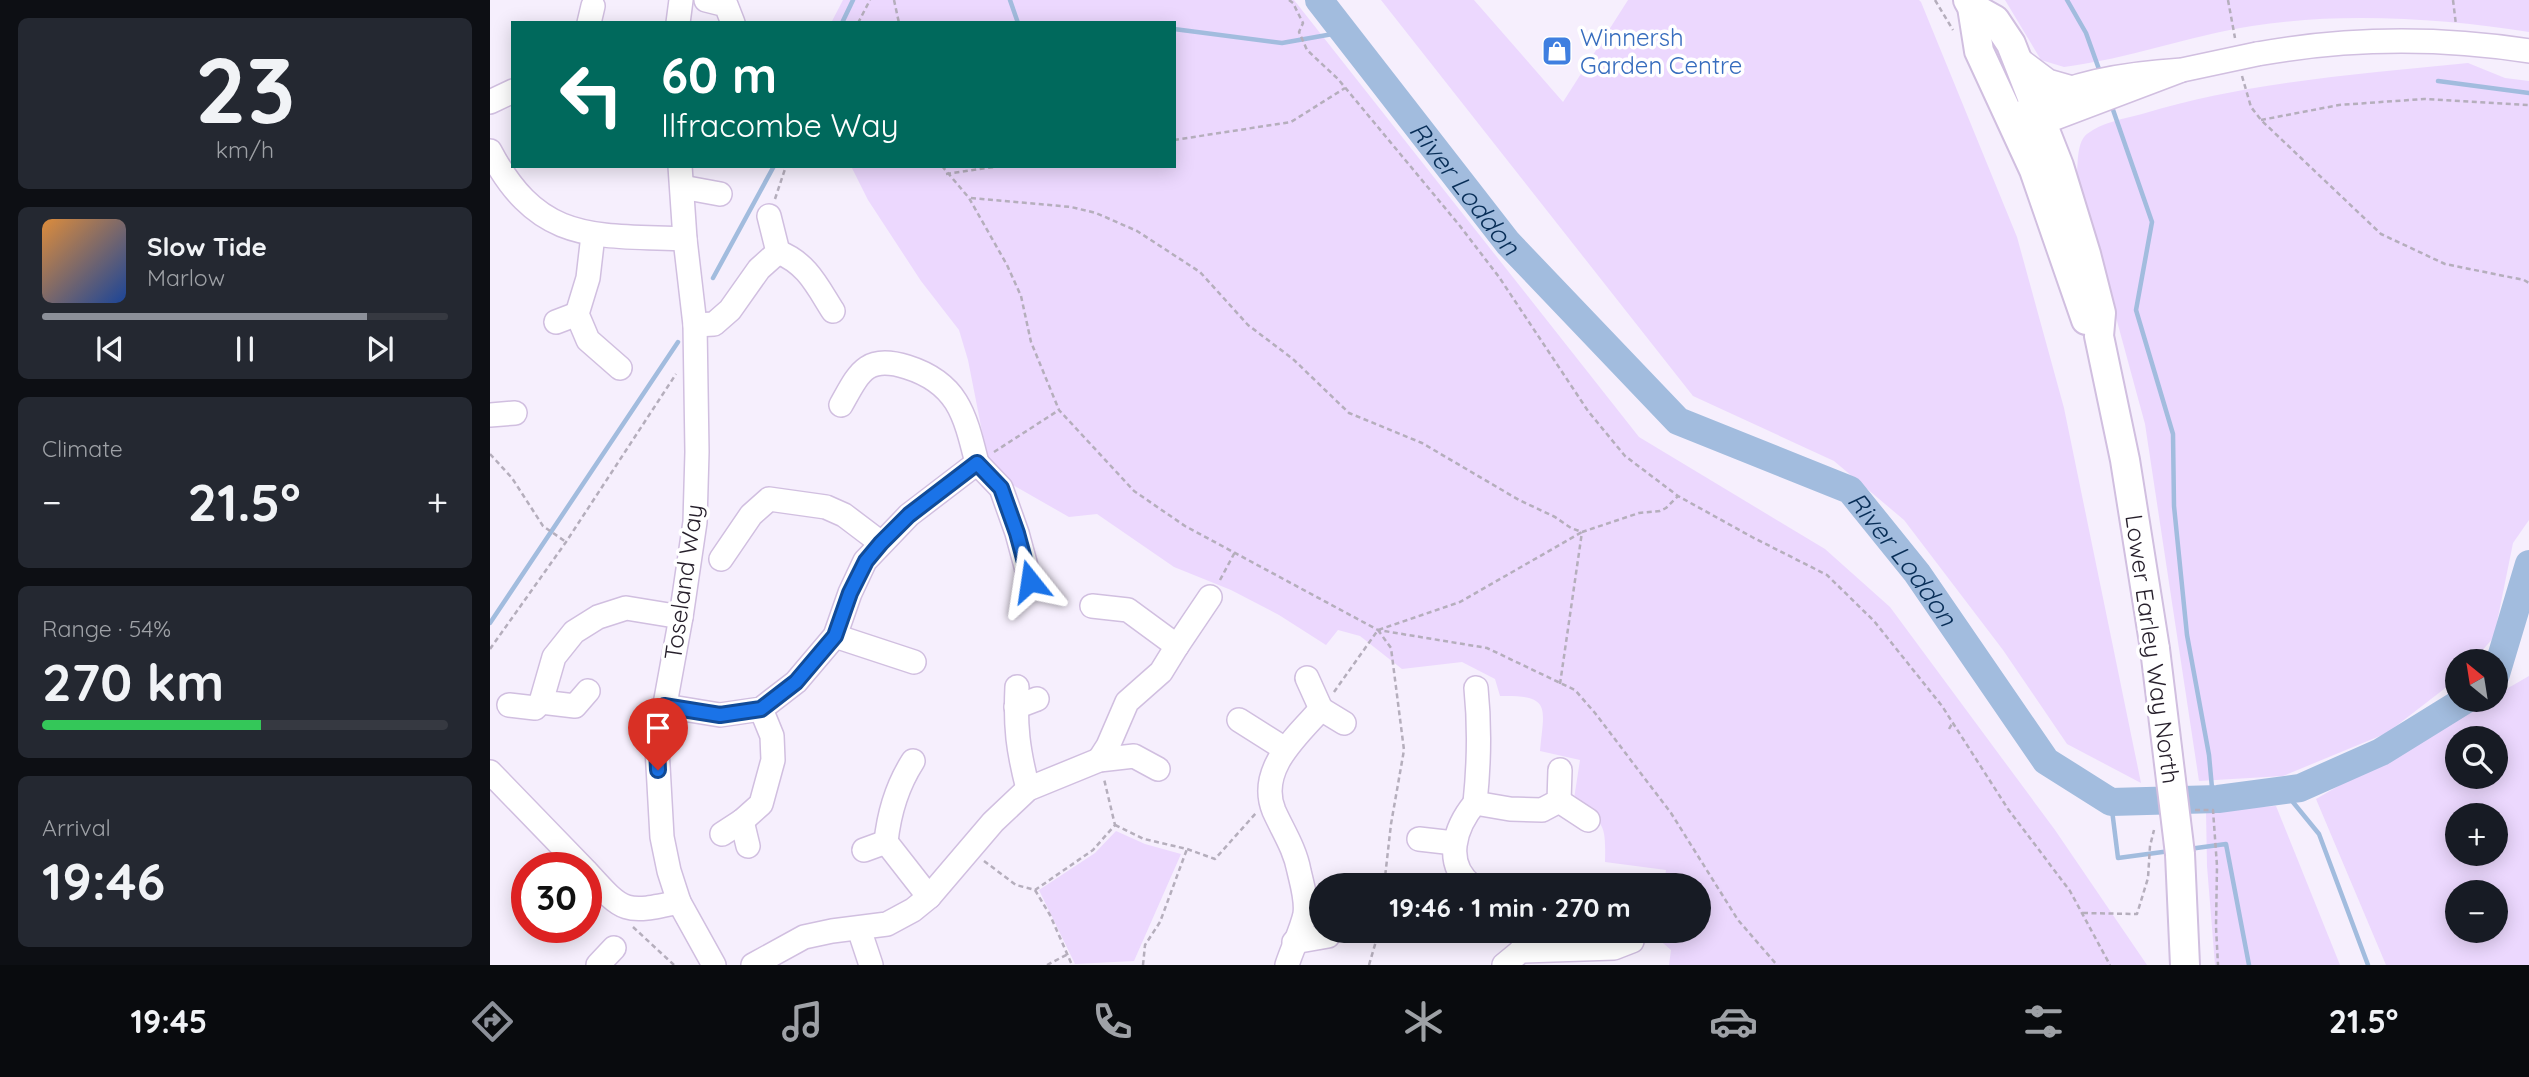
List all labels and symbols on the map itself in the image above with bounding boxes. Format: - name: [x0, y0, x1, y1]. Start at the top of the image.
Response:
- place label: Winnersh Garden Centre: [1580, 22, 1742, 80]
- shop icon: Winnersh Garden Centre: [1540, 34, 1574, 68]
- water label: River Loddon: [1403, 114, 1528, 263]
- water label: River Loddon: [1841, 485, 1965, 633]
- street label: Toseland Way: [657, 502, 709, 662]
- street label: Lower Earley Way North: [2119, 512, 2187, 786]
- position arrow: [993, 544, 1067, 618]
- north arrow: [2445, 649, 2508, 712]
- pin: [628, 698, 688, 770]
- speed limit sign: 30: [511, 852, 602, 943]

